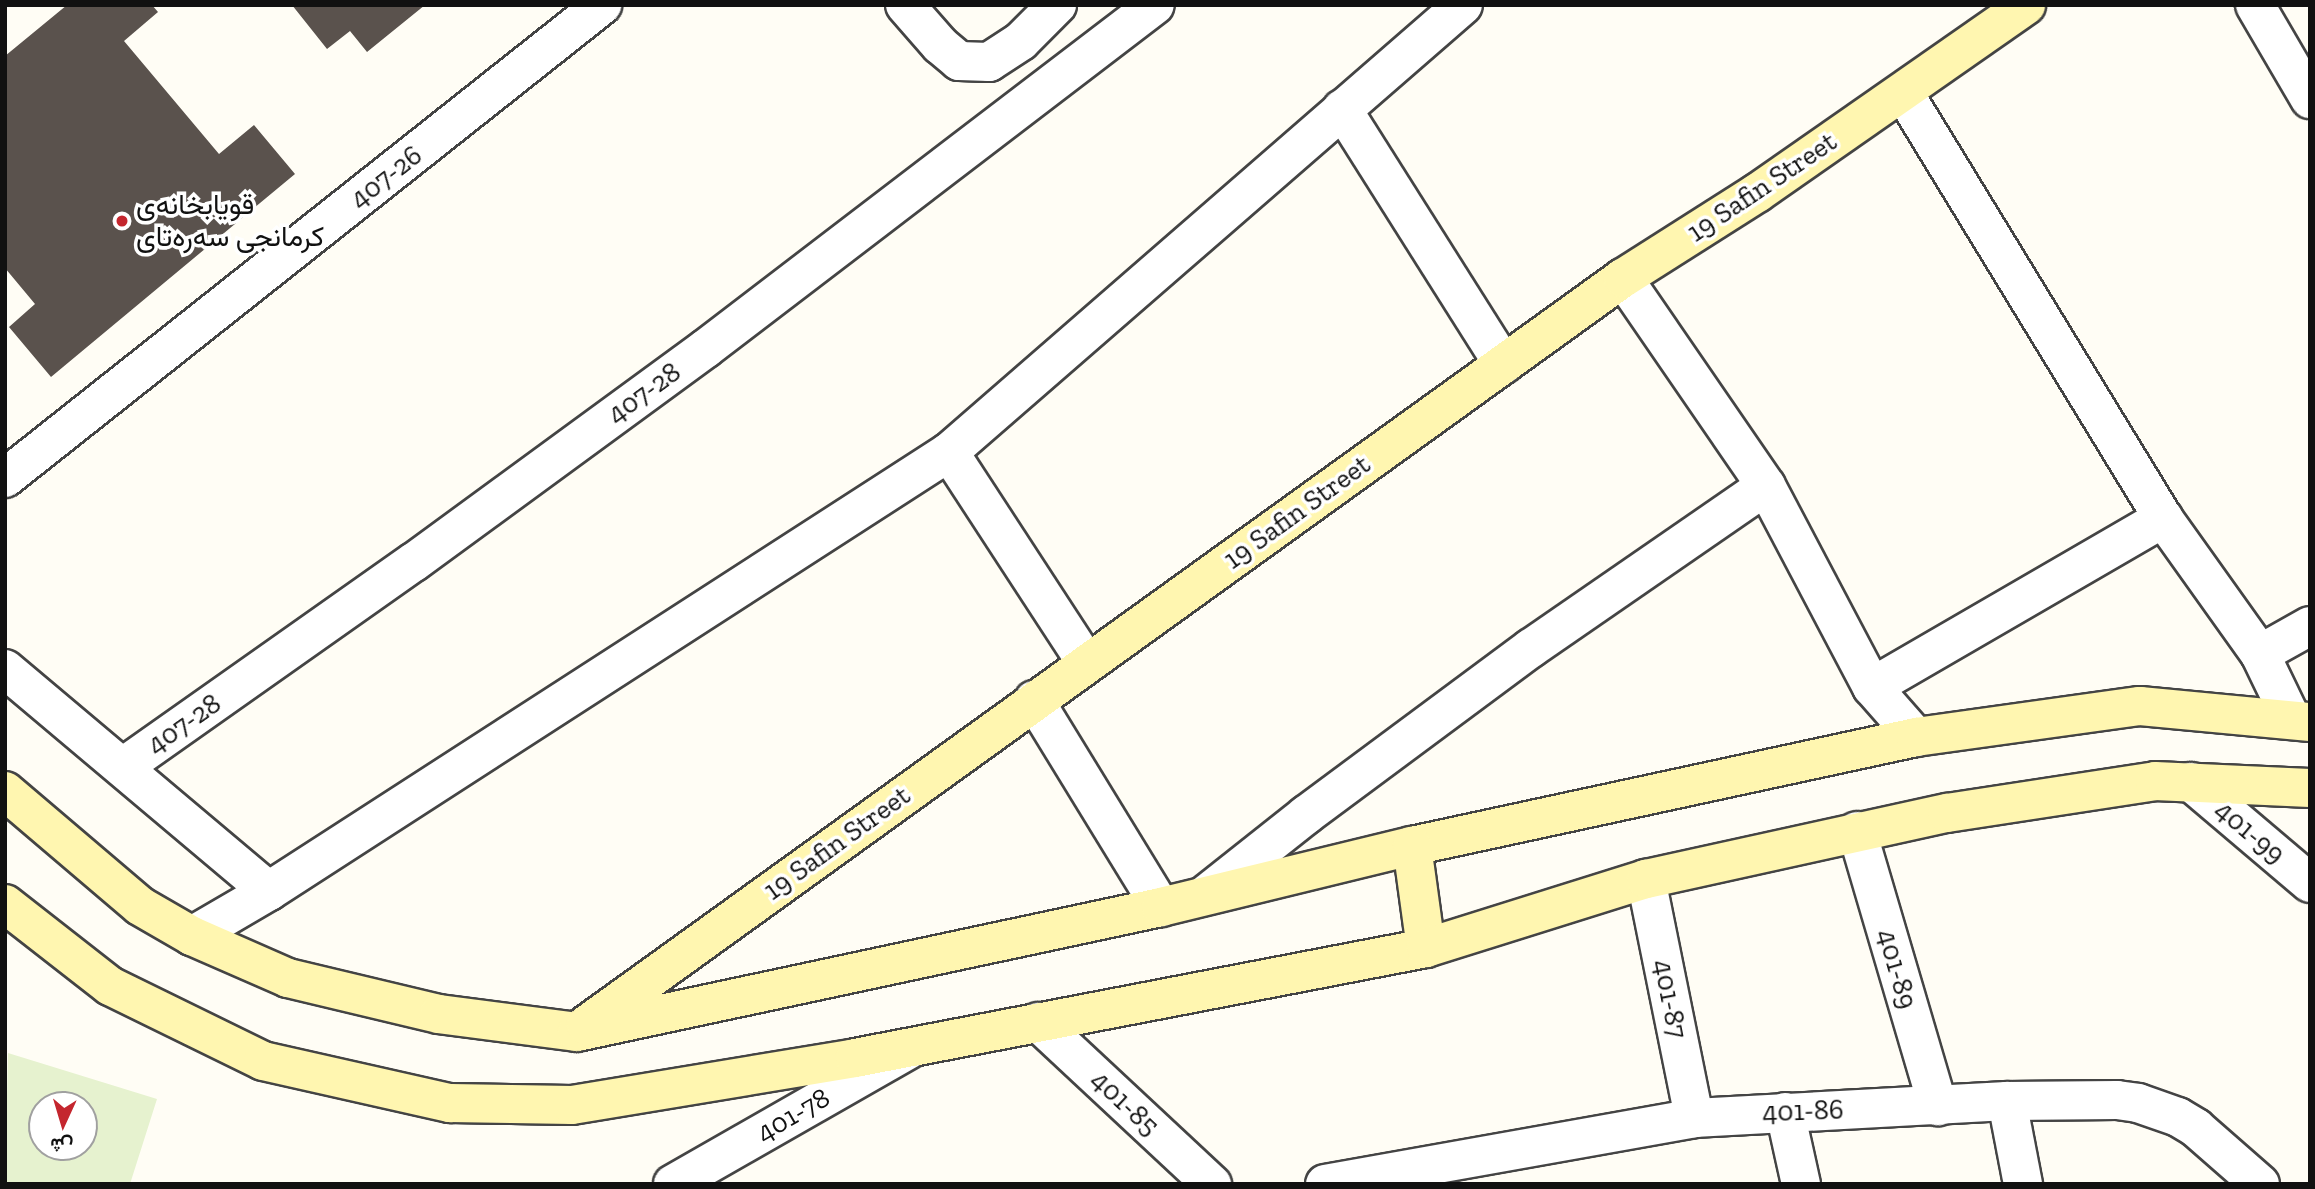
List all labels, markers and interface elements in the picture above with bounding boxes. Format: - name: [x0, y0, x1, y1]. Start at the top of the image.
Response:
- street label: 19 Safin Street: [1681, 125, 1843, 249]
- street label: 407-26: [343, 138, 429, 216]
- place label: قویابخانەی کرمانجی سەرەتای: [136, 188, 324, 254]
- marker: قویابخانەی کرمانجی سەرەتای: [114, 213, 130, 229]
- street label: 407-28: [601, 355, 687, 431]
- street label: 19 Safin Street: [1217, 448, 1377, 576]
- street label: 407-28: [141, 687, 227, 761]
- street label: 19 Safin Street: [757, 779, 917, 907]
- street label: 401-99: [2208, 793, 2292, 871]
- street label: 401-89: [1870, 925, 1924, 1013]
- street label: 401-87: [1646, 957, 1694, 1041]
- street label: 401-85: [1084, 1063, 1166, 1143]
- street label: 401-78: [750, 1081, 836, 1149]
- north arrow: [28, 1091, 98, 1161]
- street label: 401-86: [1762, 1093, 1844, 1129]
- text: ش: [49, 1133, 74, 1158]

